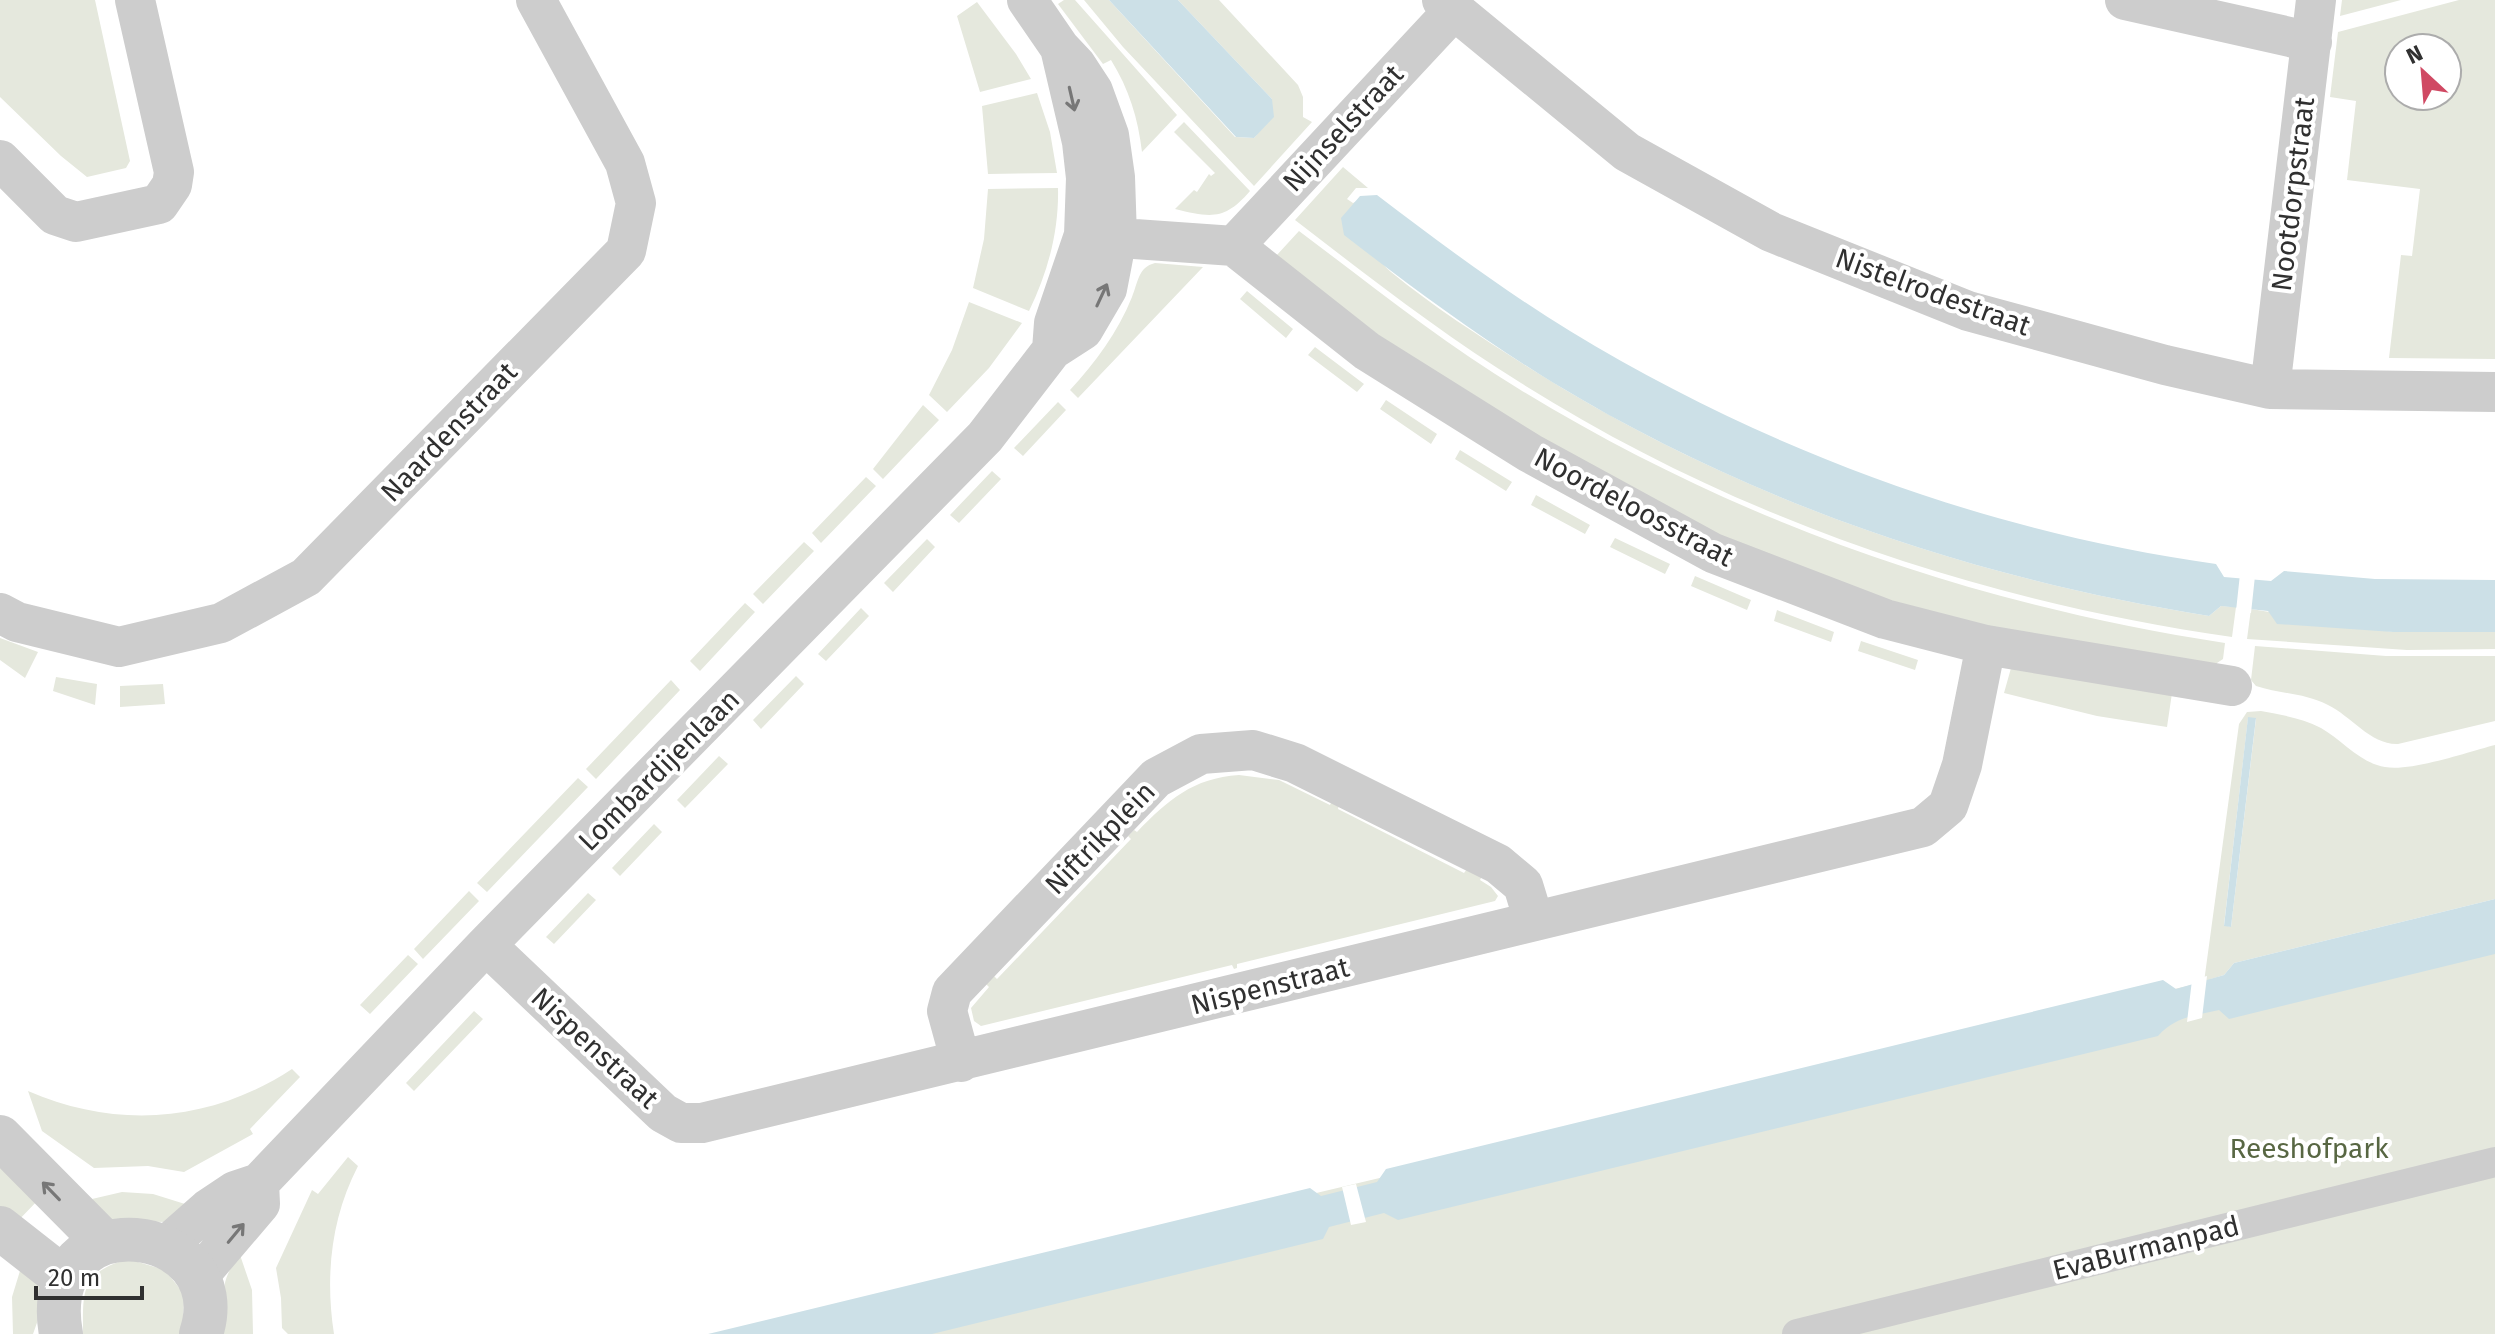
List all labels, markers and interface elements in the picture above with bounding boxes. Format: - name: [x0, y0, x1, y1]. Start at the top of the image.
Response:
- north arrow: [2383, 32, 2463, 112]
- text: N: [2402, 39, 2427, 70]
- street label: Nijnselstraat: [1276, 57, 1411, 198]
- one-way arrow: [1065, 86, 1080, 111]
- street label: Nootdorpstraat: [2265, 94, 2321, 293]
- street label: Nistelrodestraat: [1831, 241, 2036, 343]
- one-way arrow: [1096, 283, 1111, 307]
- street label: Naardenstraat: [374, 355, 524, 509]
- street label: Noordeloosstraat: [1529, 441, 1740, 574]
- street label: Lombardijenlaan: [572, 683, 746, 857]
- street label: Niftrikplein: [1038, 775, 1162, 901]
- street label: Nispenstraat: [1187, 950, 1353, 1022]
- street label: Nispenstraat: [525, 981, 666, 1116]
- park label: Reeshofpark: [2230, 1132, 2389, 1165]
- one-way arrow: [42, 1181, 61, 1201]
- street label: EvaBurmanpad: [2049, 1209, 2243, 1287]
- one-way arrow: [227, 1224, 245, 1244]
- scale bar: [36, 1250, 142, 1300]
- text: 20 m: [48, 1264, 100, 1292]

